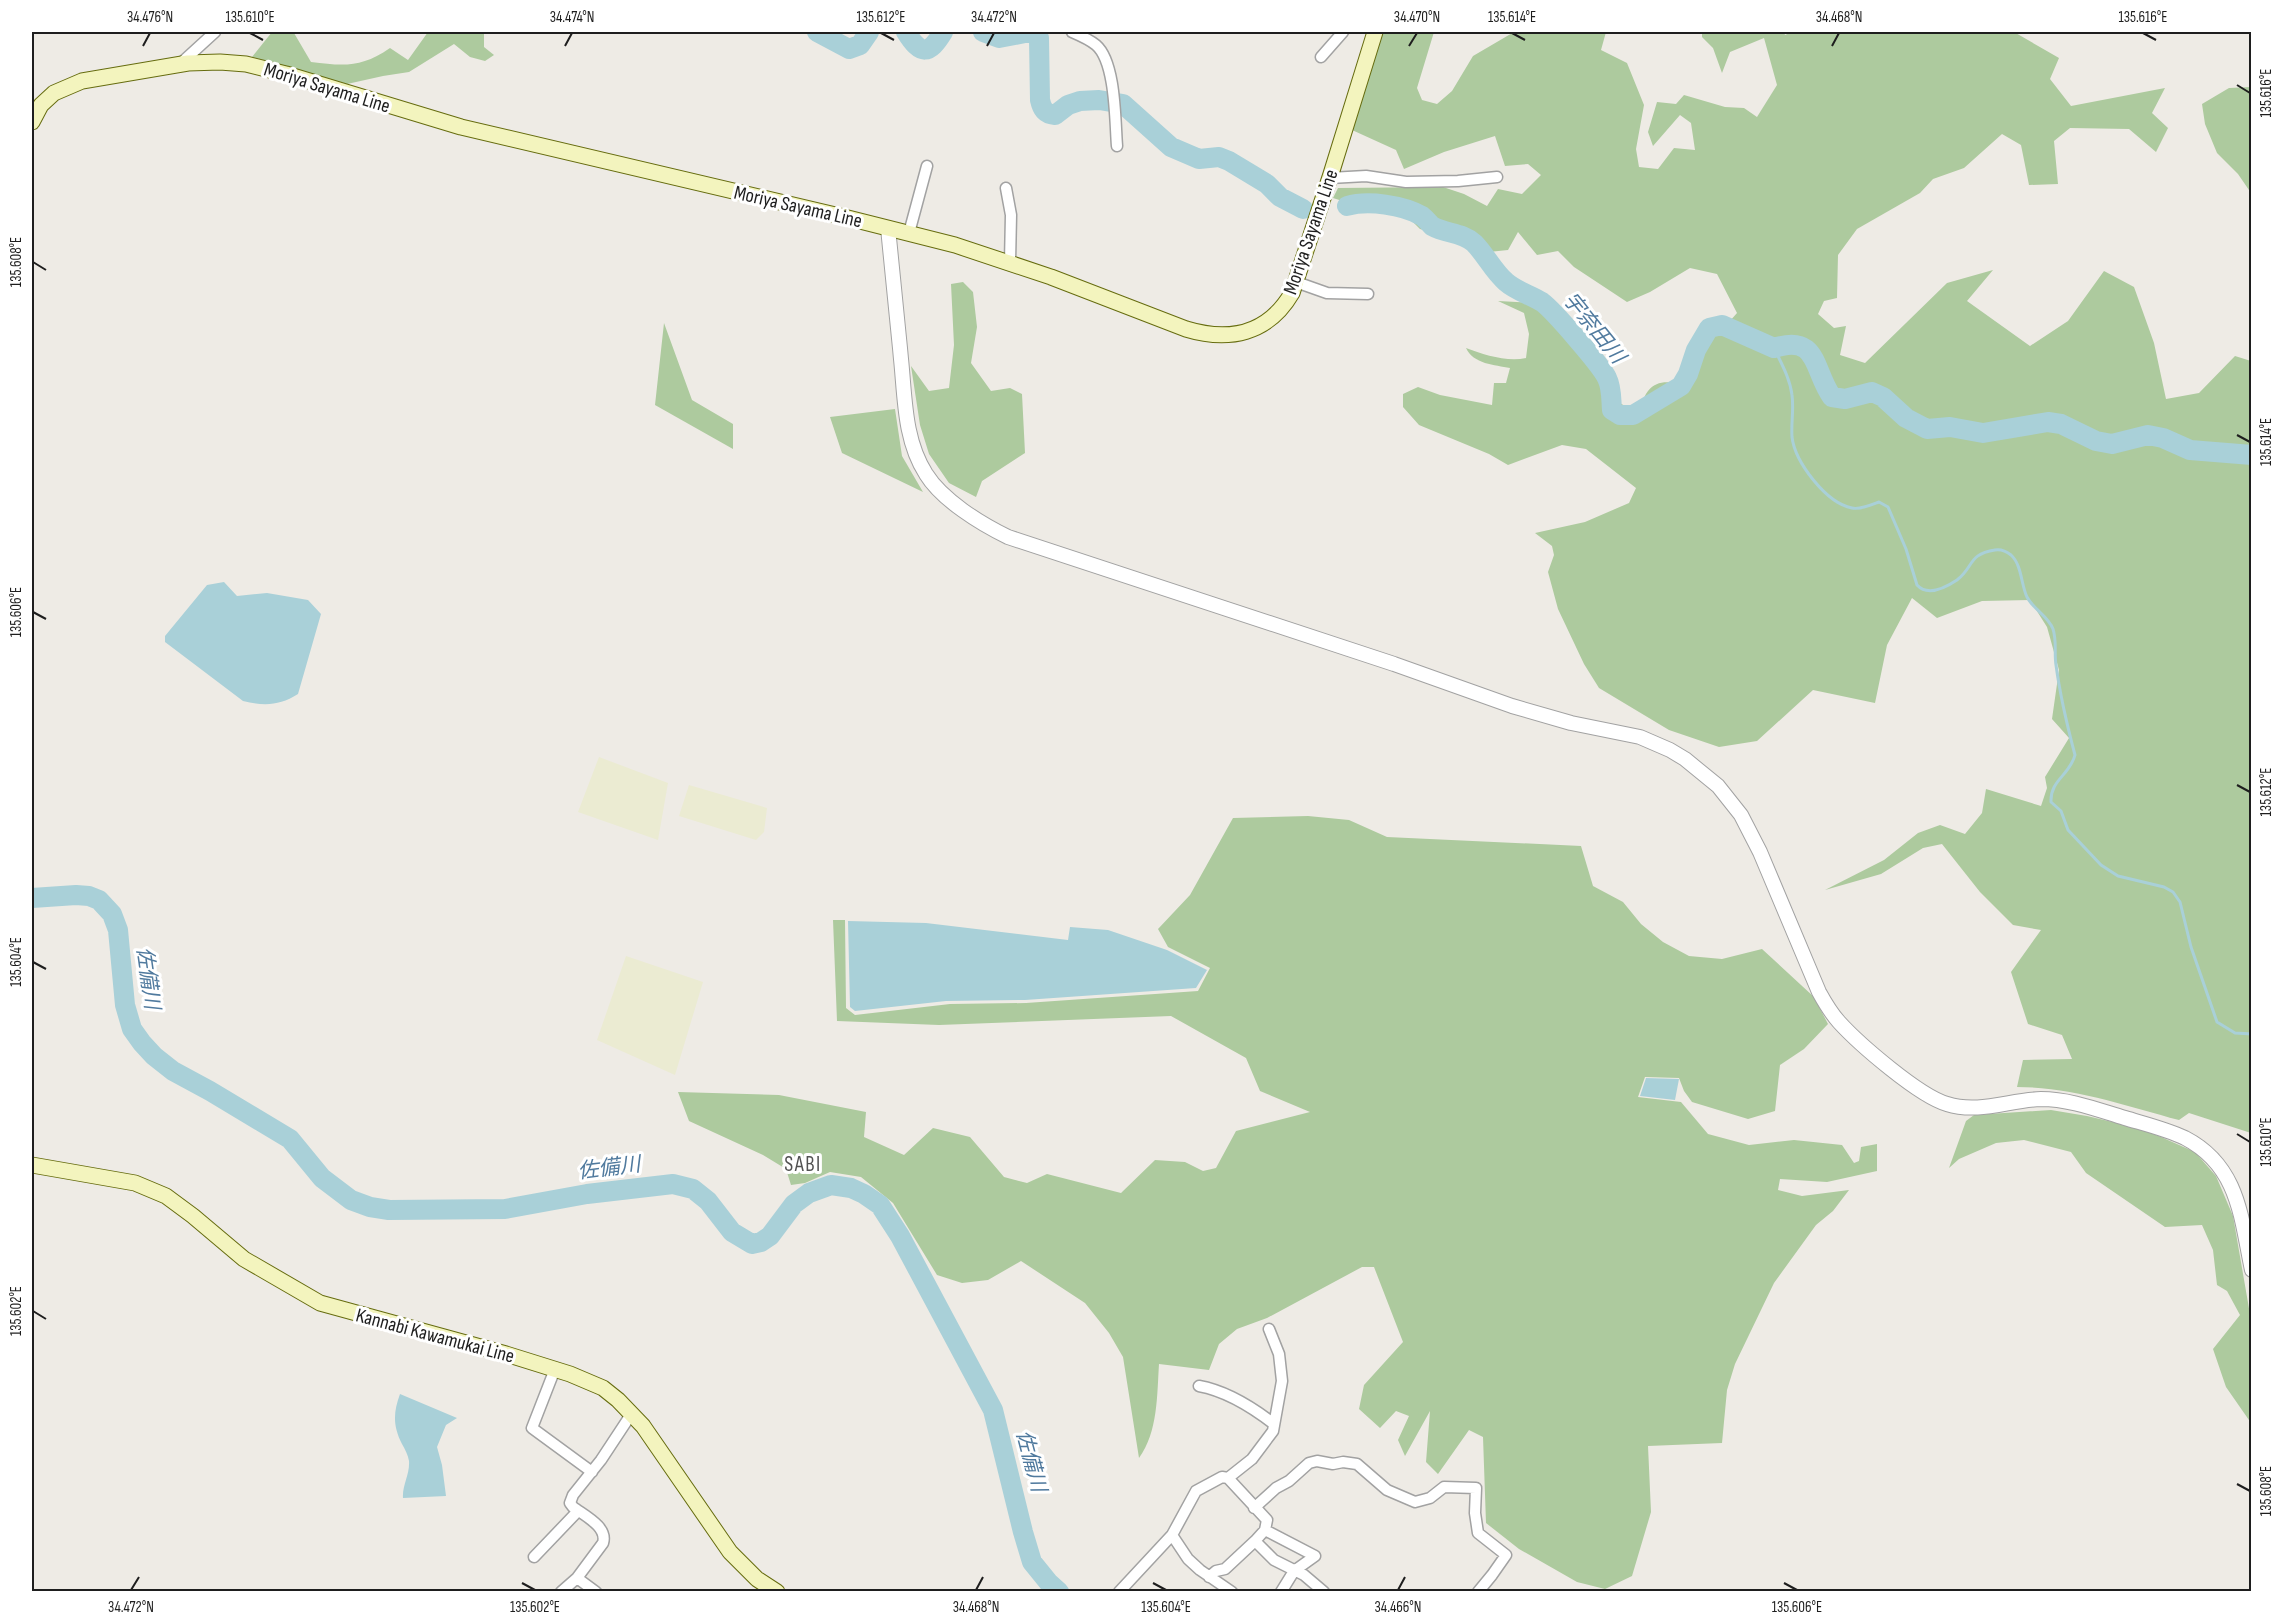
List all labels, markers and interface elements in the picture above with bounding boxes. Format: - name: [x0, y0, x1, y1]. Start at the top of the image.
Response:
- text: 34.476°N: [127, 8, 173, 27]
- text: 135.610°E: [225, 8, 275, 27]
- text: 34.474°N: [550, 8, 594, 27]
- text: 135.612°E: [857, 8, 905, 27]
- text: 34.472°N: [971, 8, 1017, 27]
- text: 34.470°N: [1394, 8, 1440, 27]
- text: 135.614°E: [1488, 8, 1536, 27]
- text: 34.468°N: [1816, 8, 1862, 27]
- text: 135.616°E: [2118, 8, 2168, 27]
- street label: Moriya Sayama Line: [261, 57, 393, 119]
- text: 135.616°E: [2257, 68, 2276, 118]
- street label: Moriya Sayama Line: [1278, 166, 1344, 298]
- street label: Moriya Sayama Line: [732, 181, 864, 233]
- text: 135.608°E: [7, 237, 26, 287]
- water label: 宇奈田川: [1558, 287, 1631, 370]
- text: 135.614°E: [2257, 418, 2276, 466]
- text: 135.606°E: [7, 587, 26, 637]
- text: 135.612°E: [2257, 768, 2276, 816]
- text: 135.604°E: [7, 937, 26, 987]
- water label: 佐備川: [131, 945, 165, 1013]
- text: 135.610°E: [2257, 1117, 2276, 1167]
- water label: 佐備川: [576, 1152, 644, 1184]
- district label: SABI: [784, 1152, 822, 1177]
- text: 135.602°E: [7, 1286, 26, 1336]
- street label: Kannabi Kawamukai Line: [353, 1303, 517, 1369]
- water label: 佐備川: [1011, 1427, 1052, 1497]
- text: 135.608°E: [2257, 1466, 2276, 1516]
- text: 34.472°N: [108, 1598, 154, 1617]
- text: 135.602°E: [510, 1598, 560, 1617]
- text: 34.468°N: [953, 1598, 999, 1617]
- text: 135.604°E: [1141, 1598, 1191, 1617]
- text: 34.466°N: [1375, 1598, 1421, 1617]
- text: 135.606°E: [1772, 1598, 1822, 1617]

